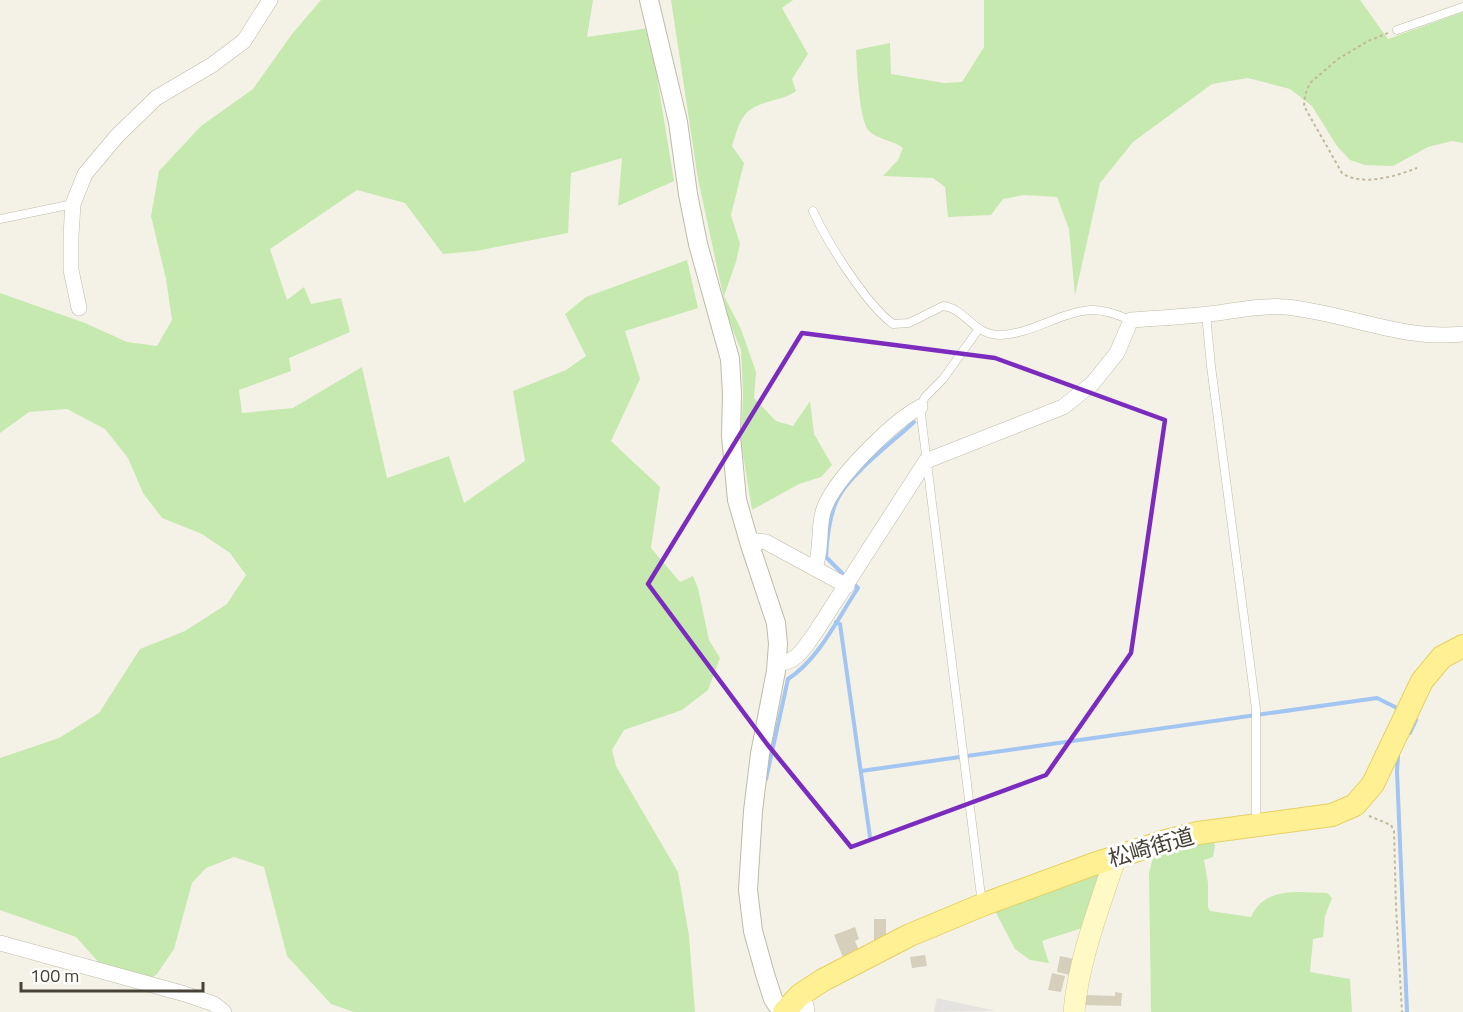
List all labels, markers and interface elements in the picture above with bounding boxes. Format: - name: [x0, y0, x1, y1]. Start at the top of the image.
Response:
- street label: 松崎街道: [1104, 819, 1198, 875]
- scale bar: [21, 955, 202, 993]
- text: 100 m: [30, 962, 79, 989]

